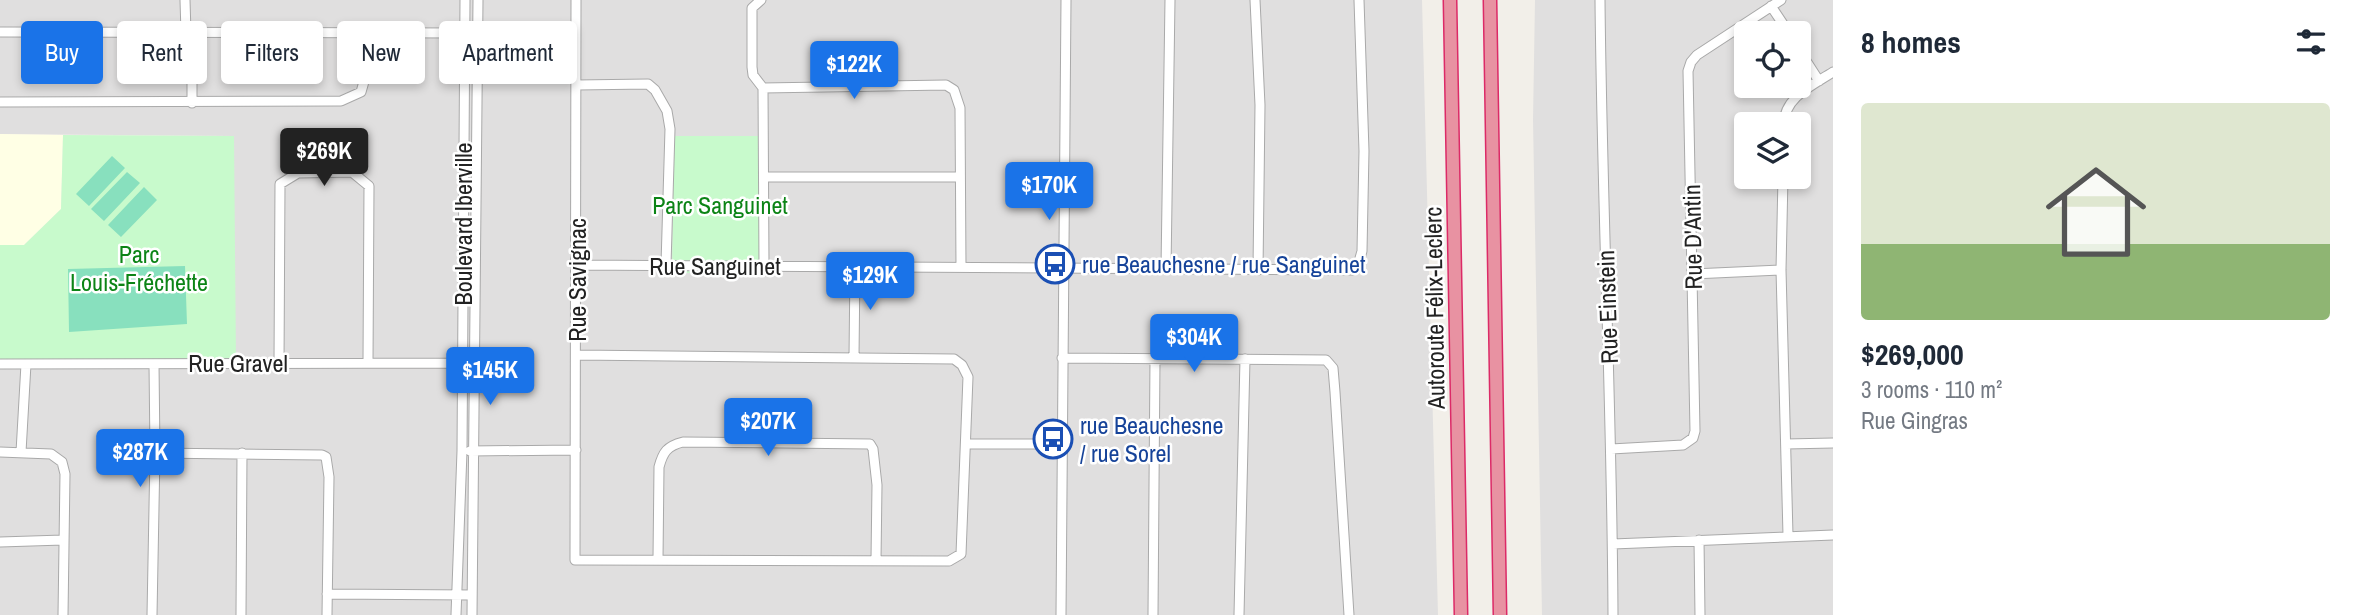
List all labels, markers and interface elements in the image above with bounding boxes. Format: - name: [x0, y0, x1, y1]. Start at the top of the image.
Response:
- chip: Buy: [21, 21, 103, 84]
- chip: Rent: [117, 21, 207, 84]
- chip: Filters: [221, 21, 323, 84]
- chip: New: [337, 21, 425, 84]
- chip: Apartment: [439, 21, 577, 84]
- map controls: [1734, 21, 1811, 189]
- button: locate: [1734, 21, 1811, 98]
- text: 8 homes: [1861, 22, 1961, 62]
- icon: filters: [2292, 23, 2330, 61]
- pin: $122K: [805, 42, 903, 101]
- text: $122K: [826, 48, 882, 79]
- button: layers: [1734, 112, 1811, 189]
- pin: $269K: [275, 128, 373, 188]
- text: $269K: [296, 135, 352, 166]
- street label: Boulevard Iberville: [447, 143, 479, 305]
- icon: home: [2033, 149, 2159, 275]
- pin: $170K: [1000, 162, 1098, 222]
- text: $170K: [1021, 169, 1077, 200]
- street label: Rue D'Antin: [1675, 184, 1709, 290]
- park label: Parc Sanguinet: [652, 189, 788, 221]
- street label: Autoroute Félix-Leclerc: [1416, 206, 1452, 411]
- street label: Rue Savignac: [561, 218, 593, 342]
- park label: Parc Louis-Fréchette: [70, 238, 208, 298]
- bus stop icon: rue Beauchesne / rue Sanguinet: [1034, 243, 1076, 285]
- place label: rue Beauchesne / rue Sanguinet: [1082, 248, 1366, 280]
- street label: Rue Sanguinet: [649, 250, 781, 282]
- street label: Rue Einstein: [1589, 250, 1625, 364]
- pin: $129K: [821, 252, 919, 312]
- text: $129K: [842, 259, 898, 290]
- pin: $304K: [1145, 314, 1243, 374]
- text: $304K: [1166, 321, 1222, 352]
- text: $269,000: [1861, 334, 1964, 374]
- street label: Rue Gravel: [188, 347, 288, 379]
- pin: $145K: [441, 348, 539, 407]
- text: $145K: [462, 354, 518, 385]
- text: 3 rooms · 110 m²: [1861, 374, 2002, 405]
- pin: $207K: [719, 398, 817, 458]
- text: $207K: [740, 405, 796, 436]
- text: Rue Gingras: [1861, 405, 1968, 436]
- place label: rue Beauchesne / rue Sorel: [1080, 409, 1223, 469]
- bus stop icon: rue Beauchesne / rue Sorel: [1032, 418, 1074, 460]
- pin: $287K: [91, 430, 189, 489]
- text: $287K: [112, 436, 168, 467]

